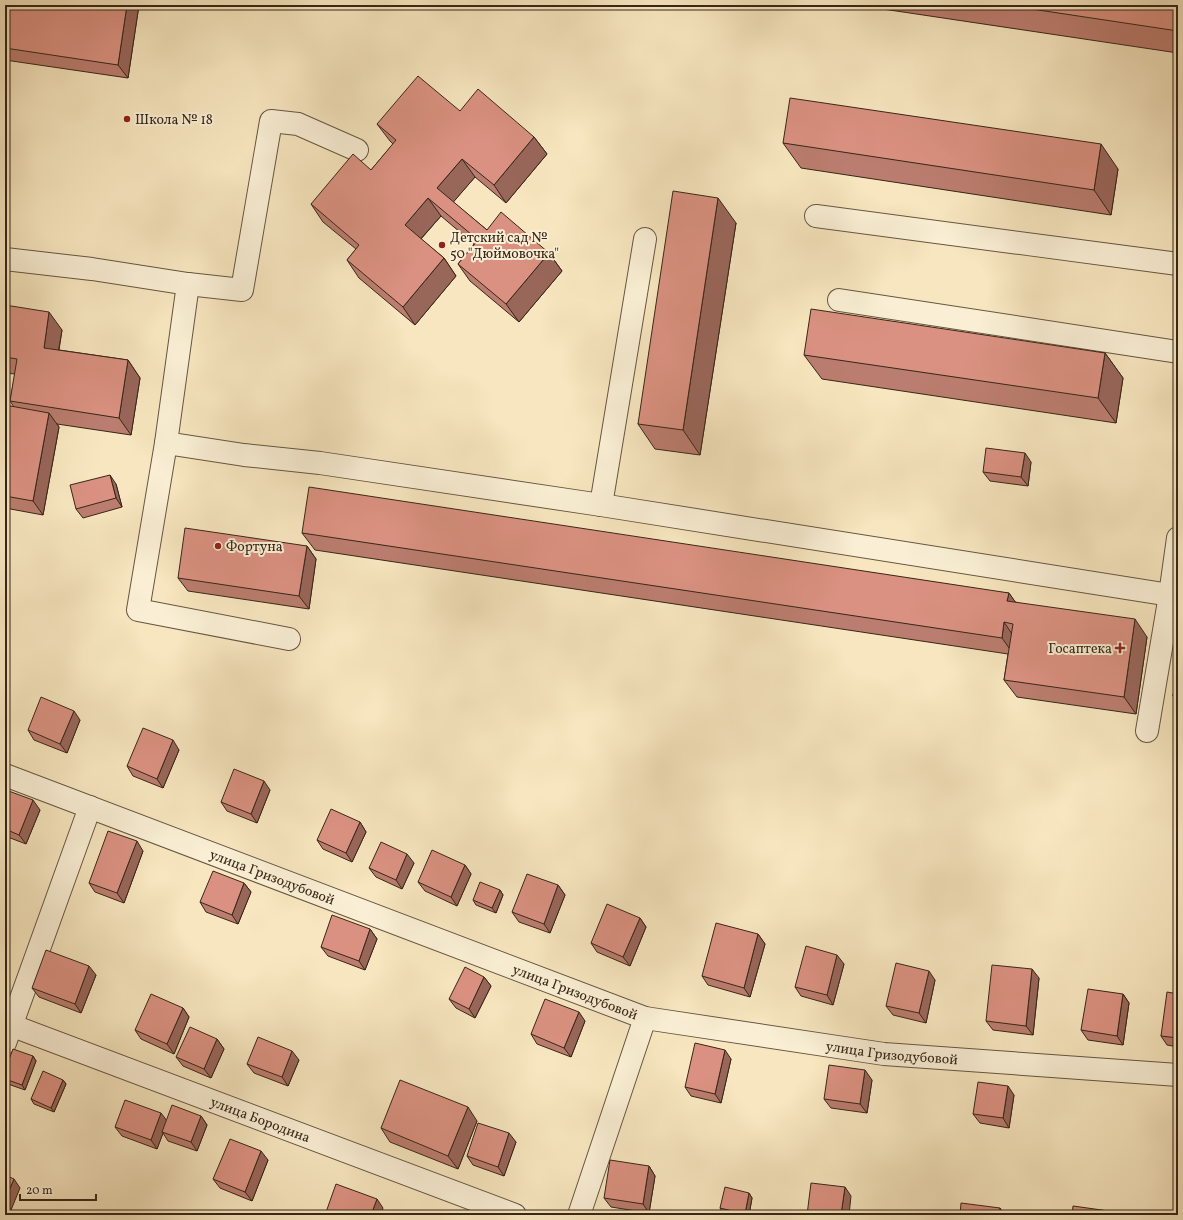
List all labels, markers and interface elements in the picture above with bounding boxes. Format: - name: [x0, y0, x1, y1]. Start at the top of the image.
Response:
- place label: Школа № 18: [135, 111, 213, 130]
- marker: Школа № 18: [122, 114, 132, 124]
- place label: Детский сад № 50 "Дюймовочка": [450, 229, 559, 264]
- marker: Детский сад № 50 "Дюймовочка": [437, 240, 447, 250]
- place label: Фортуна: [226, 538, 283, 557]
- marker: Фортуна: [213, 541, 223, 551]
- place label: Госаптека: [1048, 640, 1112, 659]
- marker: Госаптека: [1115, 643, 1125, 653]
- street label: улица Гризодубовой: [207, 846, 338, 910]
- street label: улица Гризодубовой: [509, 961, 641, 1025]
- street label: улица Гризодубовой: [824, 1037, 959, 1070]
- street label: улица Бородина: [207, 1093, 313, 1148]
- scale bar: [20, 1176, 96, 1202]
- text: 20 m: [26, 1183, 53, 1199]

